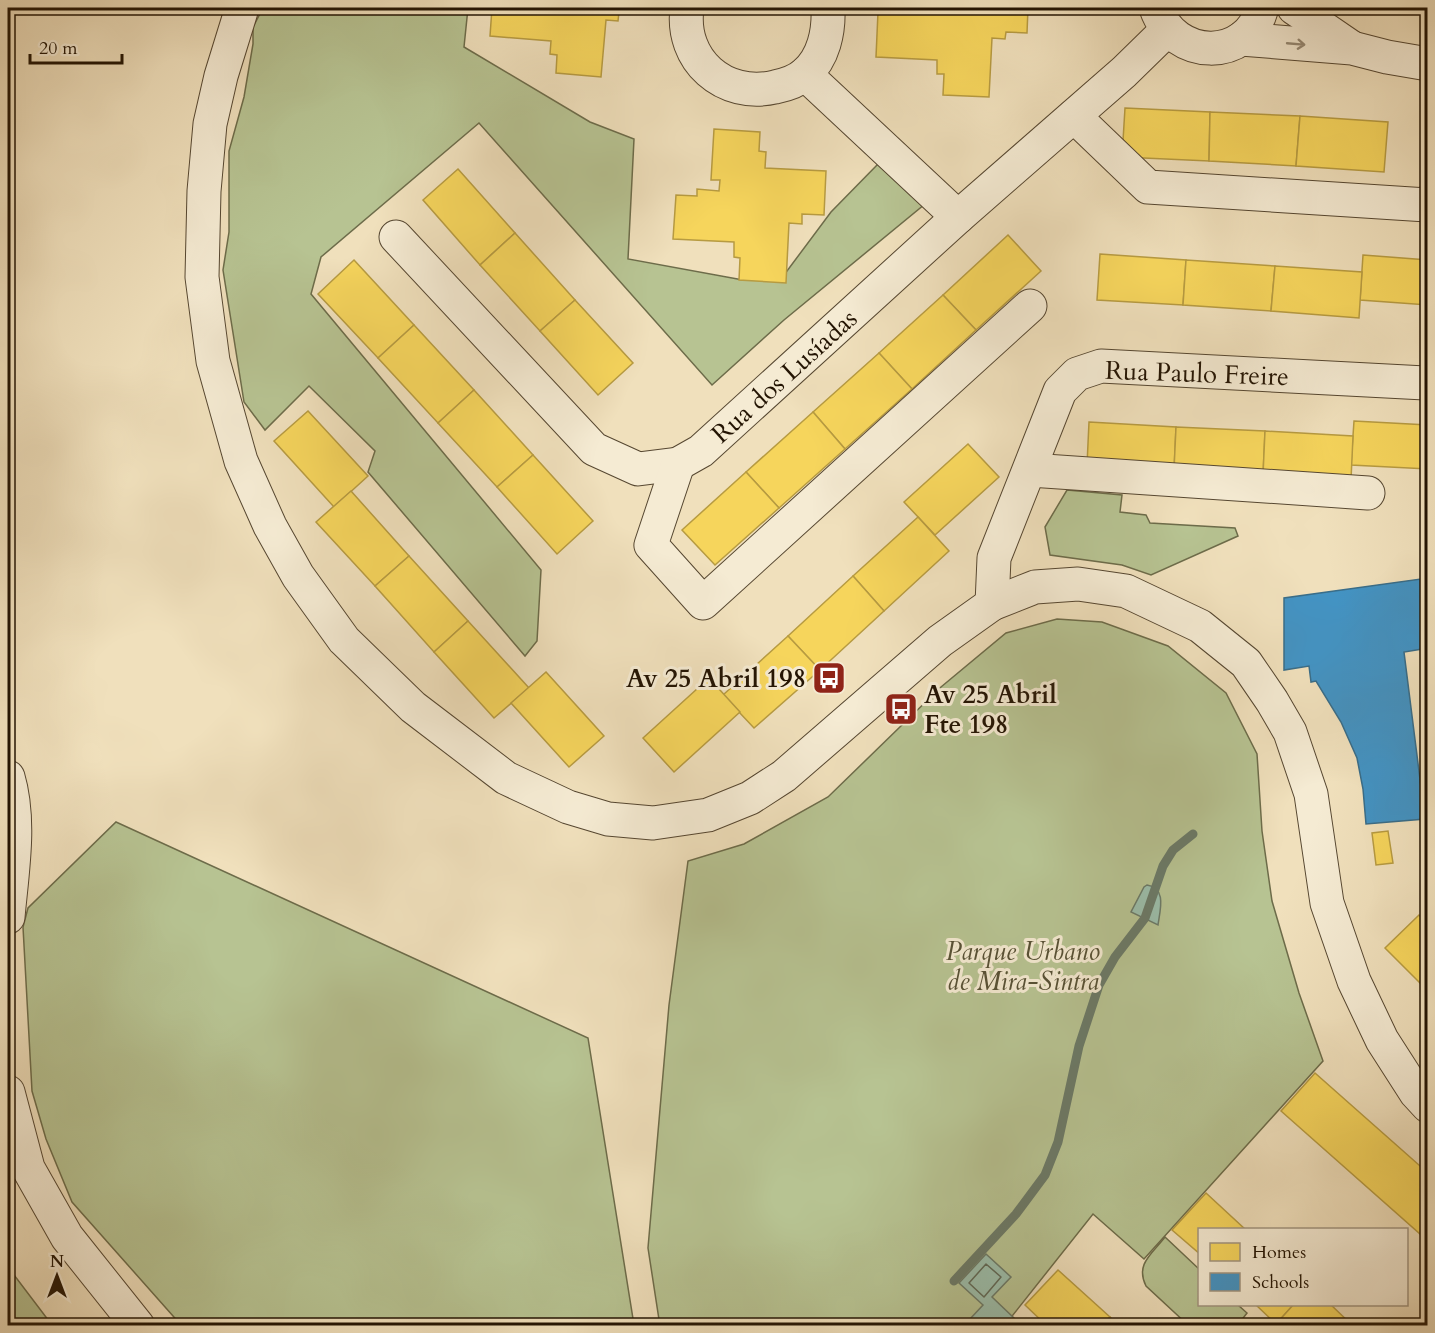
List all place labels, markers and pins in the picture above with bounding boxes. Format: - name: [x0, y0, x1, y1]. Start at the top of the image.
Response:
- bus stop icon: Av 25 Abril 198: [811, 660, 847, 696]
- place label: Av 25 Abril 198: [626, 661, 806, 696]
- place label: Av 25 Abril Fte 198: [924, 677, 1057, 742]
- bus stop icon: Av 25 Abril Fte 198: [883, 691, 919, 727]

